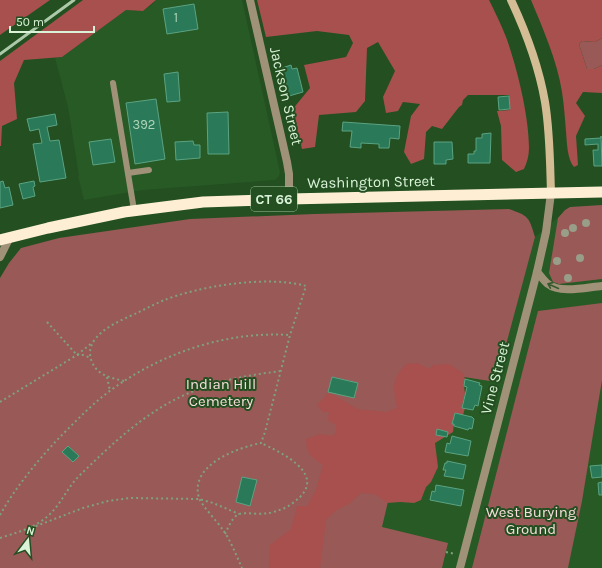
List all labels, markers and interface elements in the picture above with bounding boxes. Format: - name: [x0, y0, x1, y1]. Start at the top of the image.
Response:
- scale bar: [10, 8, 94, 34]
- house number: 1: [174, 10, 178, 25]
- text: 50 m: [16, 15, 44, 29]
- street label: Jackson Street: [266, 45, 306, 147]
- house number: 392: [133, 117, 155, 132]
- street label: Washington Street: [307, 172, 435, 192]
- road number: CT 66: [251, 187, 297, 211]
- one-way arrow: [547, 281, 559, 289]
- street label: Vine Street: [477, 339, 513, 416]
- park label: Indian Hill Cemetery: [186, 375, 256, 410]
- park label: West Burying Ground: [486, 503, 577, 538]
- north arrow: [8, 520, 48, 560]
- text: N: [25, 524, 36, 538]

